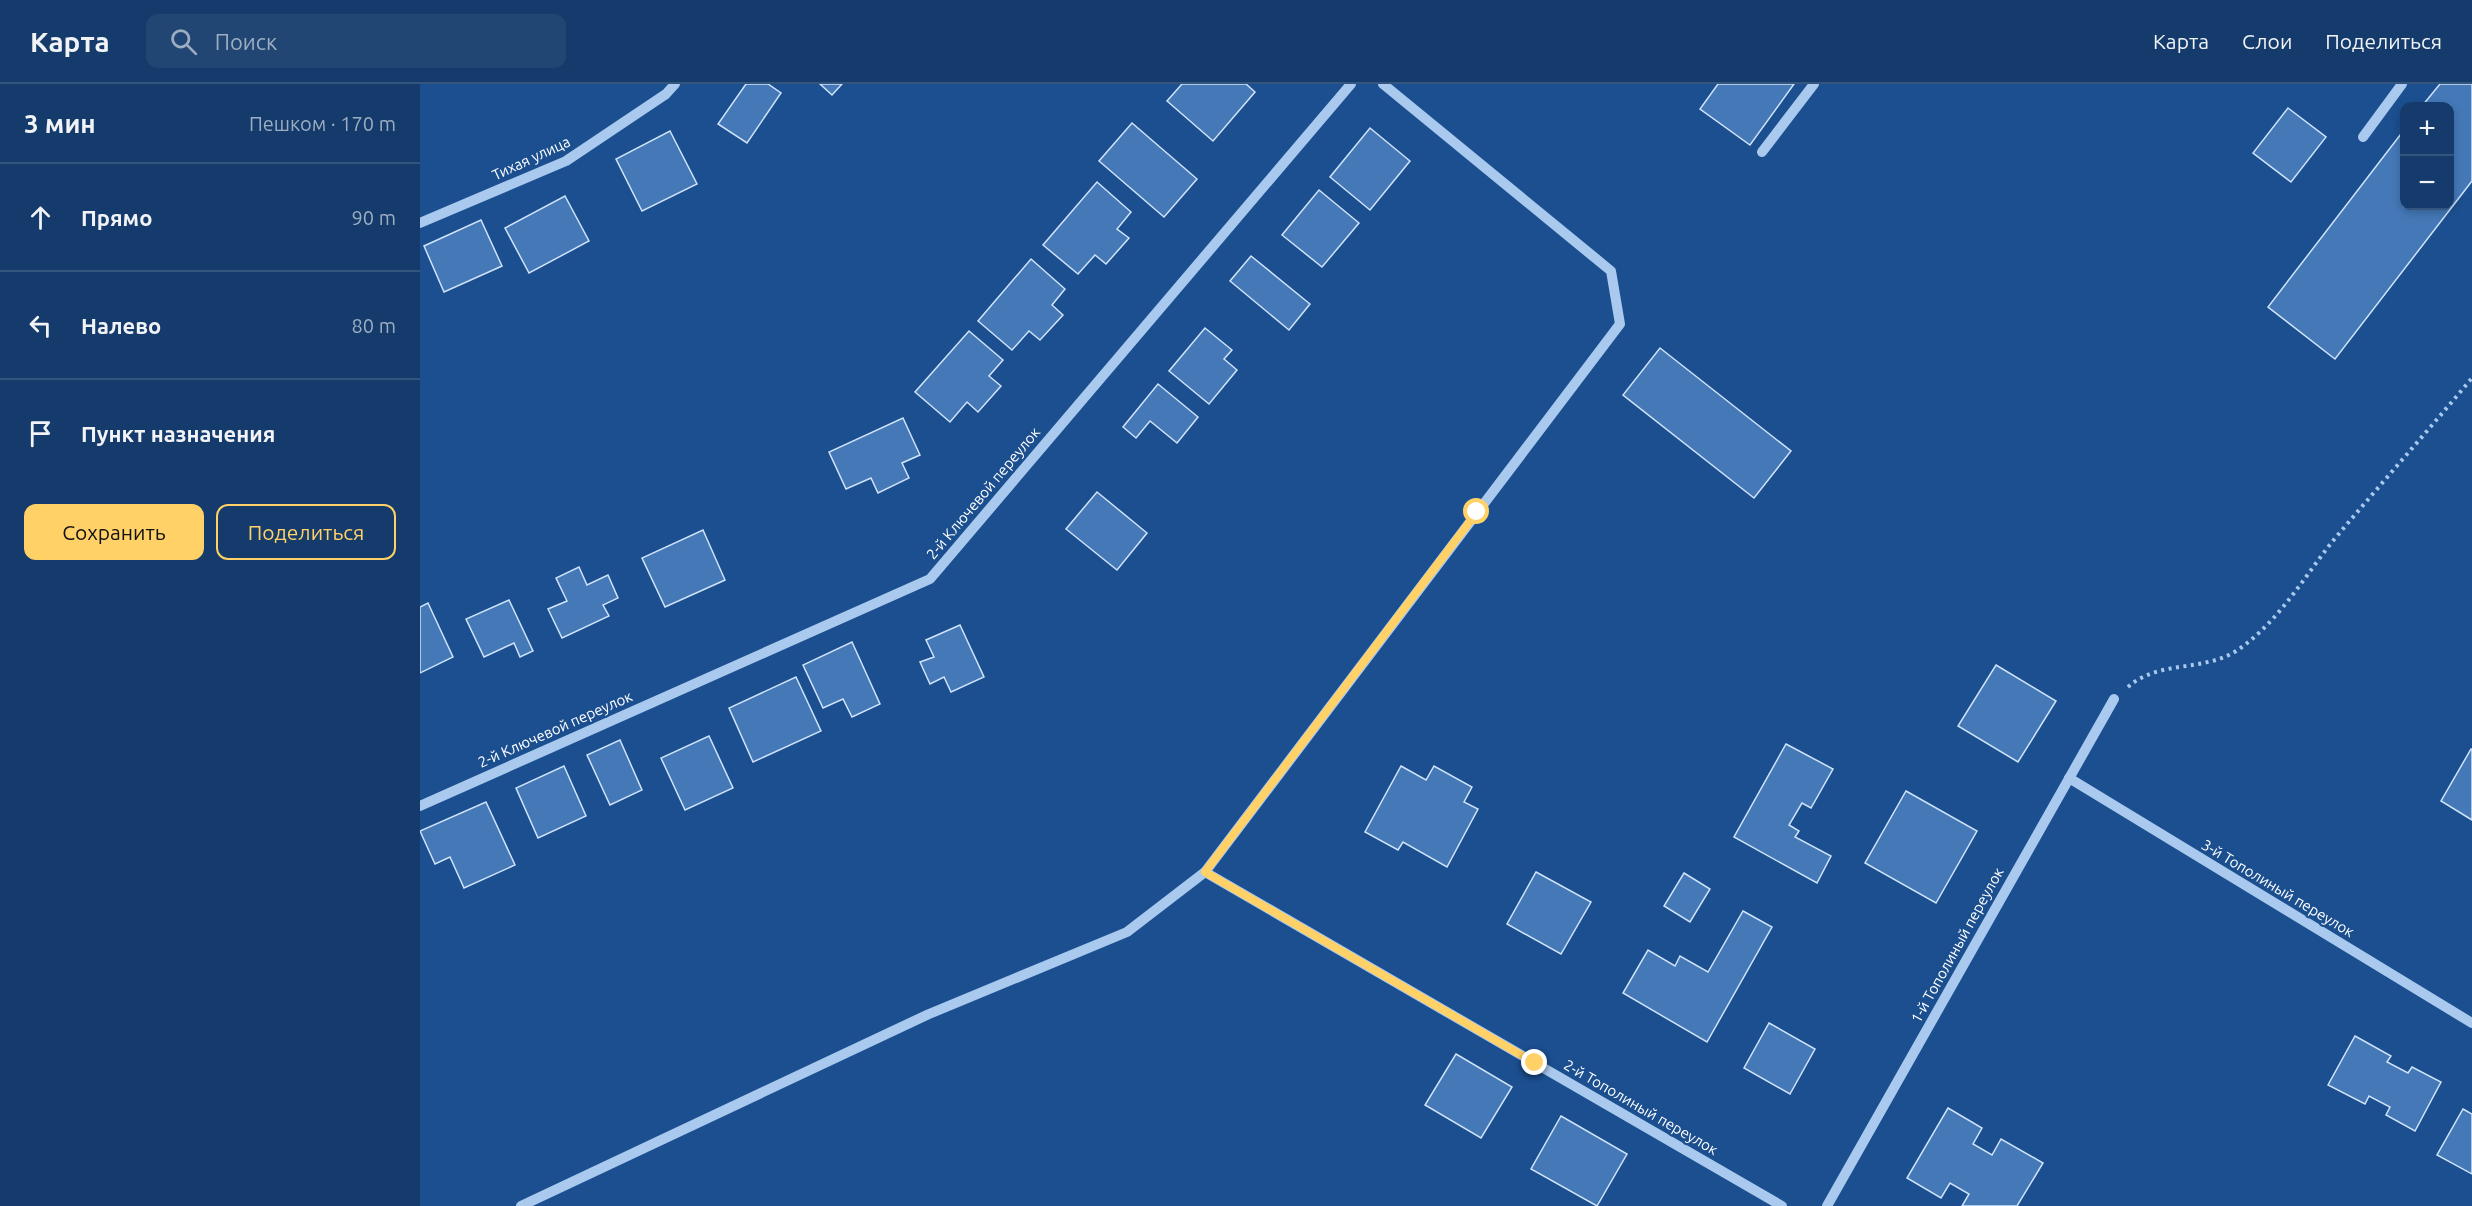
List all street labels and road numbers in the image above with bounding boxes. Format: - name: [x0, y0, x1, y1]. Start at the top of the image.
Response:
- street label: Тихая улица: [489, 132, 573, 184]
- street label: 2-й Ключевой переулок: [923, 423, 1043, 562]
- street label: 2-й Ключевой переулок: [475, 687, 635, 771]
- street label: 3-й Тополиный переулок: [2199, 836, 2358, 940]
- street label: 1-й Тополиный переулок: [1907, 864, 2007, 1026]
- street label: 2-й Тополиный переулок: [1561, 1056, 1721, 1158]

